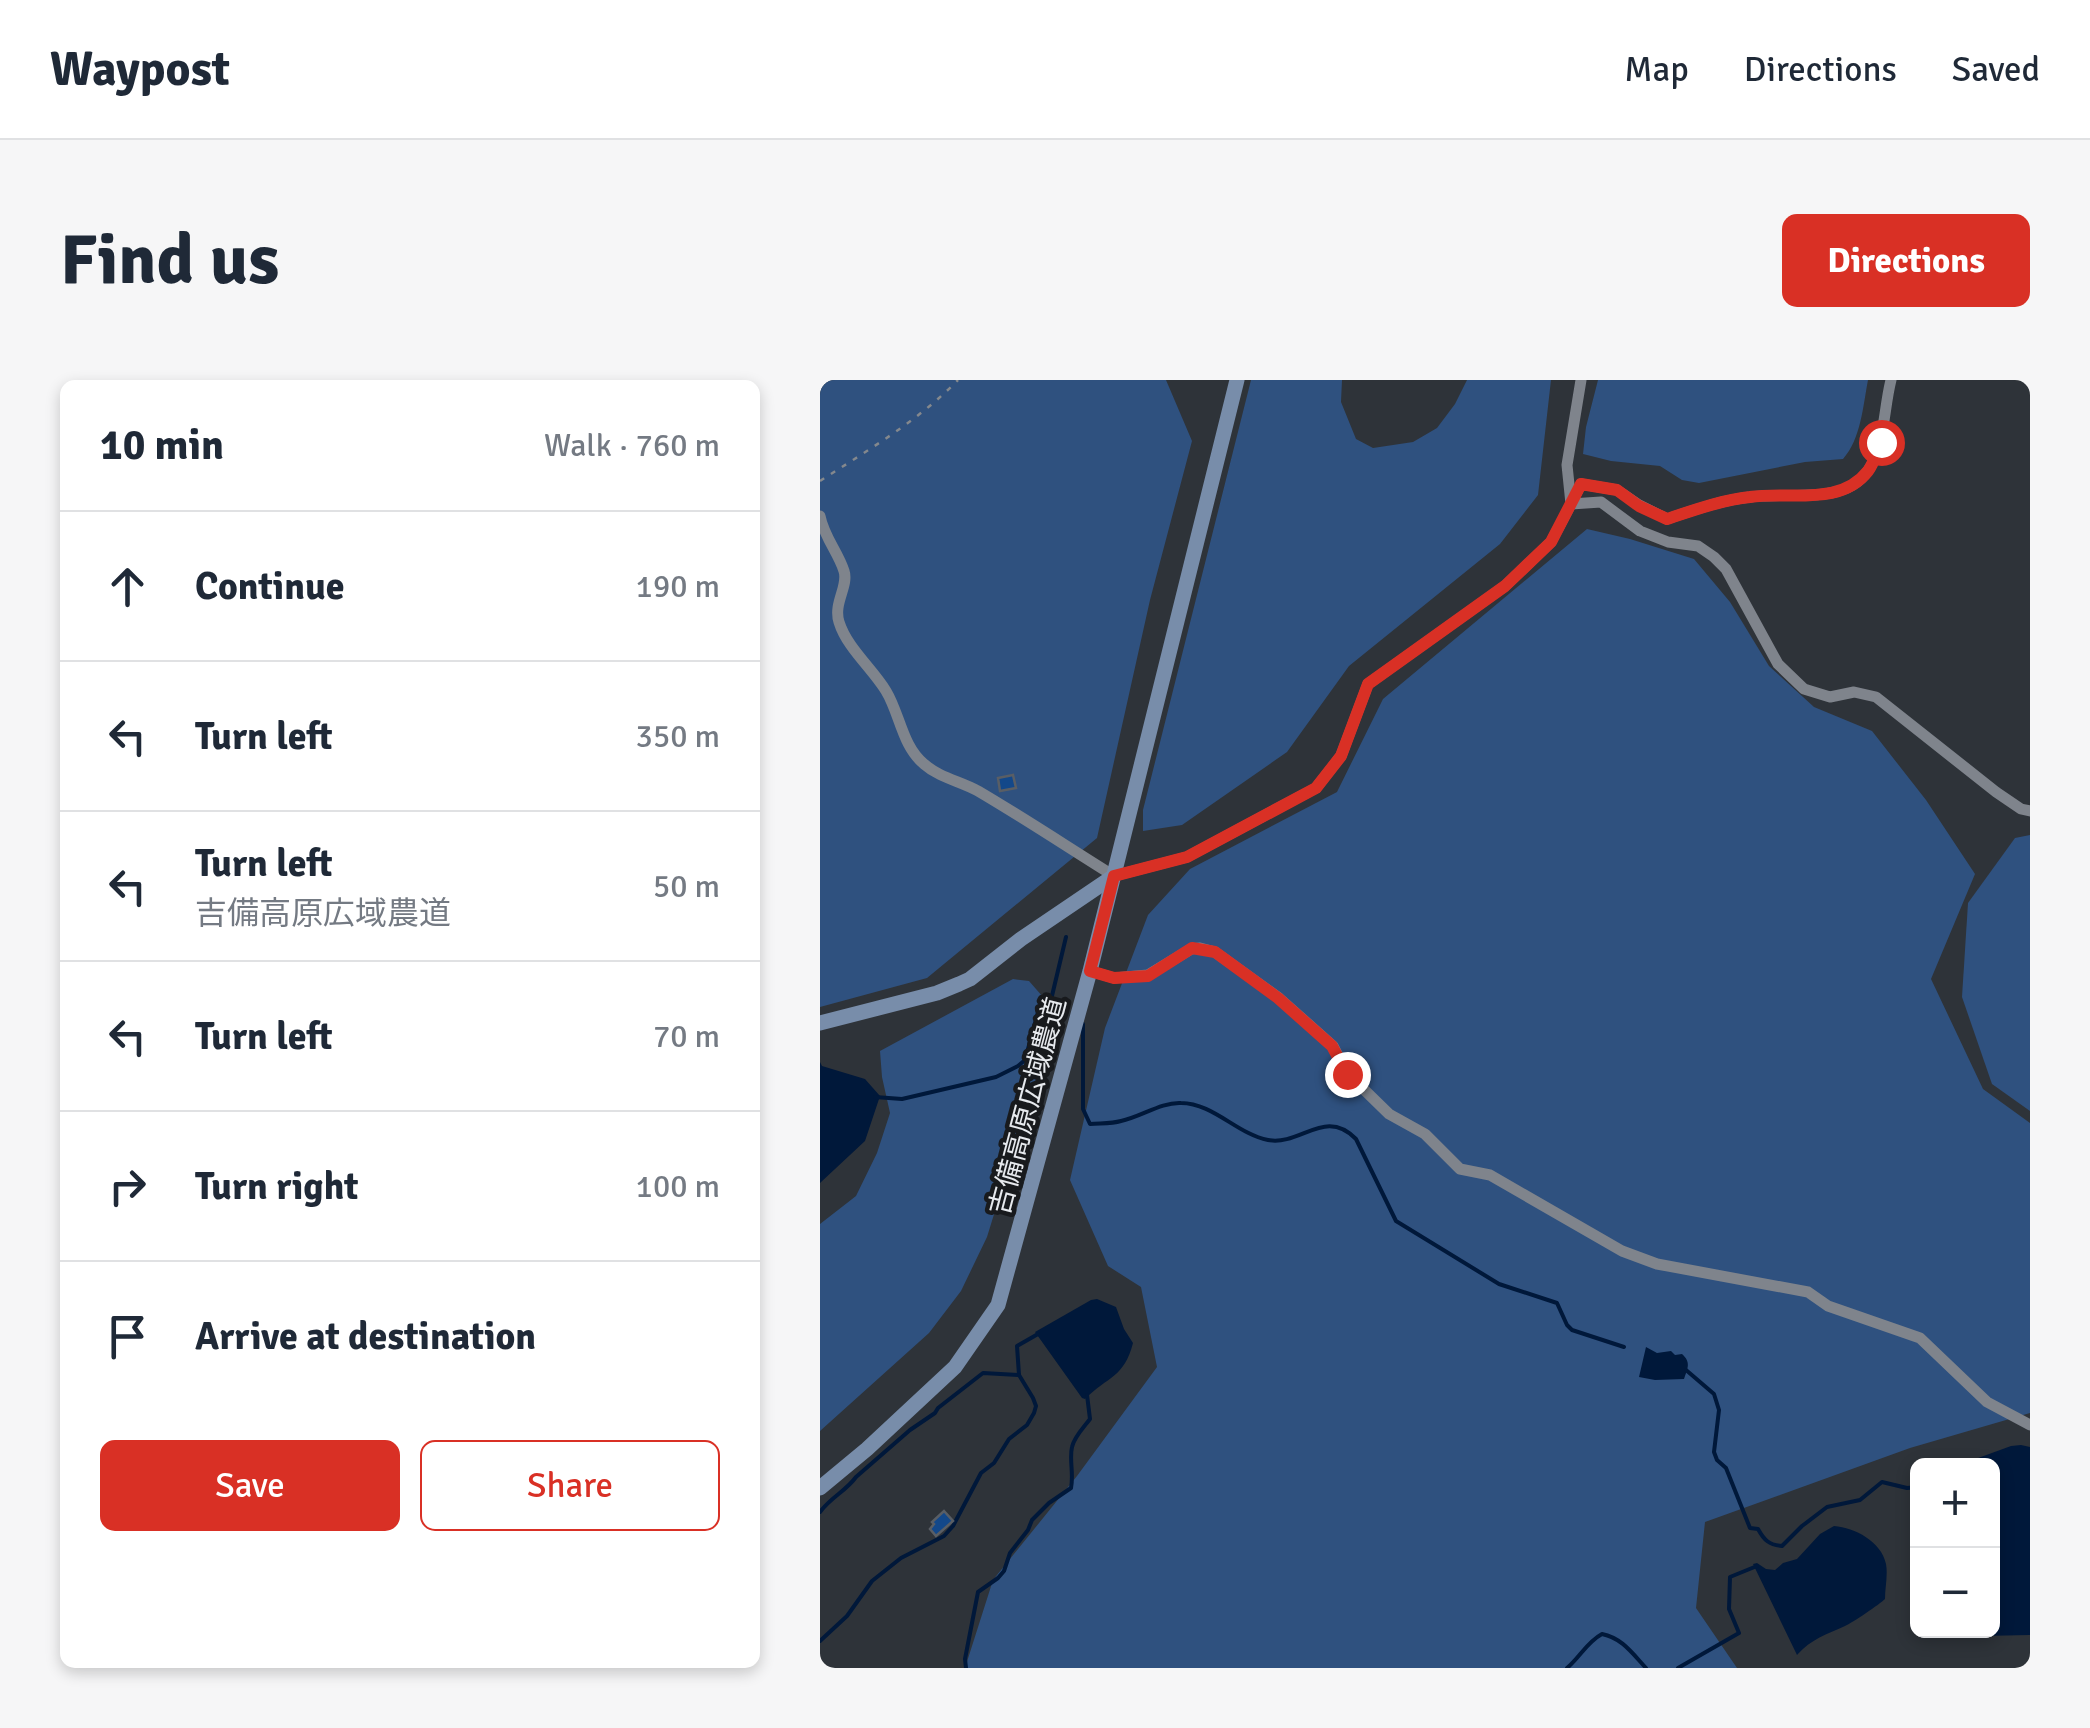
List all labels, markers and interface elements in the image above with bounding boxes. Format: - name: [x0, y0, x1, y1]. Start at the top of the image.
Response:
- text: Waypost: [50, 40, 230, 99]
- text: Map: [1624, 48, 1689, 91]
- text: Directions: [1744, 48, 1897, 91]
- text: Saved: [1952, 48, 2040, 91]
- button: Directions: [1782, 214, 2030, 307]
- text: Find us: [60, 217, 279, 303]
- text: 10 min: [100, 420, 224, 471]
- route start: [1859, 420, 1905, 466]
- text: Walk · 760 m: [544, 426, 720, 465]
- icon: ahead: [100, 559, 155, 614]
- text: Continue: [195, 563, 345, 610]
- text: 190 m: [636, 567, 720, 606]
- icon: left: [100, 709, 155, 764]
- text: Turn left: [195, 713, 333, 760]
- text: 350 m: [636, 717, 720, 756]
- text: Turn left: [195, 840, 333, 887]
- icon: left: [100, 859, 155, 914]
- text: 50 m: [653, 867, 720, 906]
- text: 吉備高原広域農道: [195, 894, 451, 933]
- street label: 吉備高原広域農道: [983, 994, 1073, 1219]
- icon: left: [100, 1009, 155, 1064]
- text: Turn left: [195, 1013, 333, 1060]
- text: 70 m: [653, 1017, 720, 1056]
- route end: [1325, 1052, 1371, 1098]
- icon: right: [100, 1159, 155, 1214]
- text: Turn right: [195, 1163, 359, 1210]
- text: 100 m: [636, 1167, 720, 1206]
- icon: arrive: [100, 1309, 155, 1364]
- text: Arrive at destination: [195, 1313, 536, 1360]
- button: Save: [100, 1440, 400, 1531]
- button: Share: [420, 1440, 720, 1531]
- map controls: [1910, 1458, 2000, 1638]
- button: +: [1910, 1458, 2000, 1548]
- button: −: [1910, 1548, 2000, 1638]

